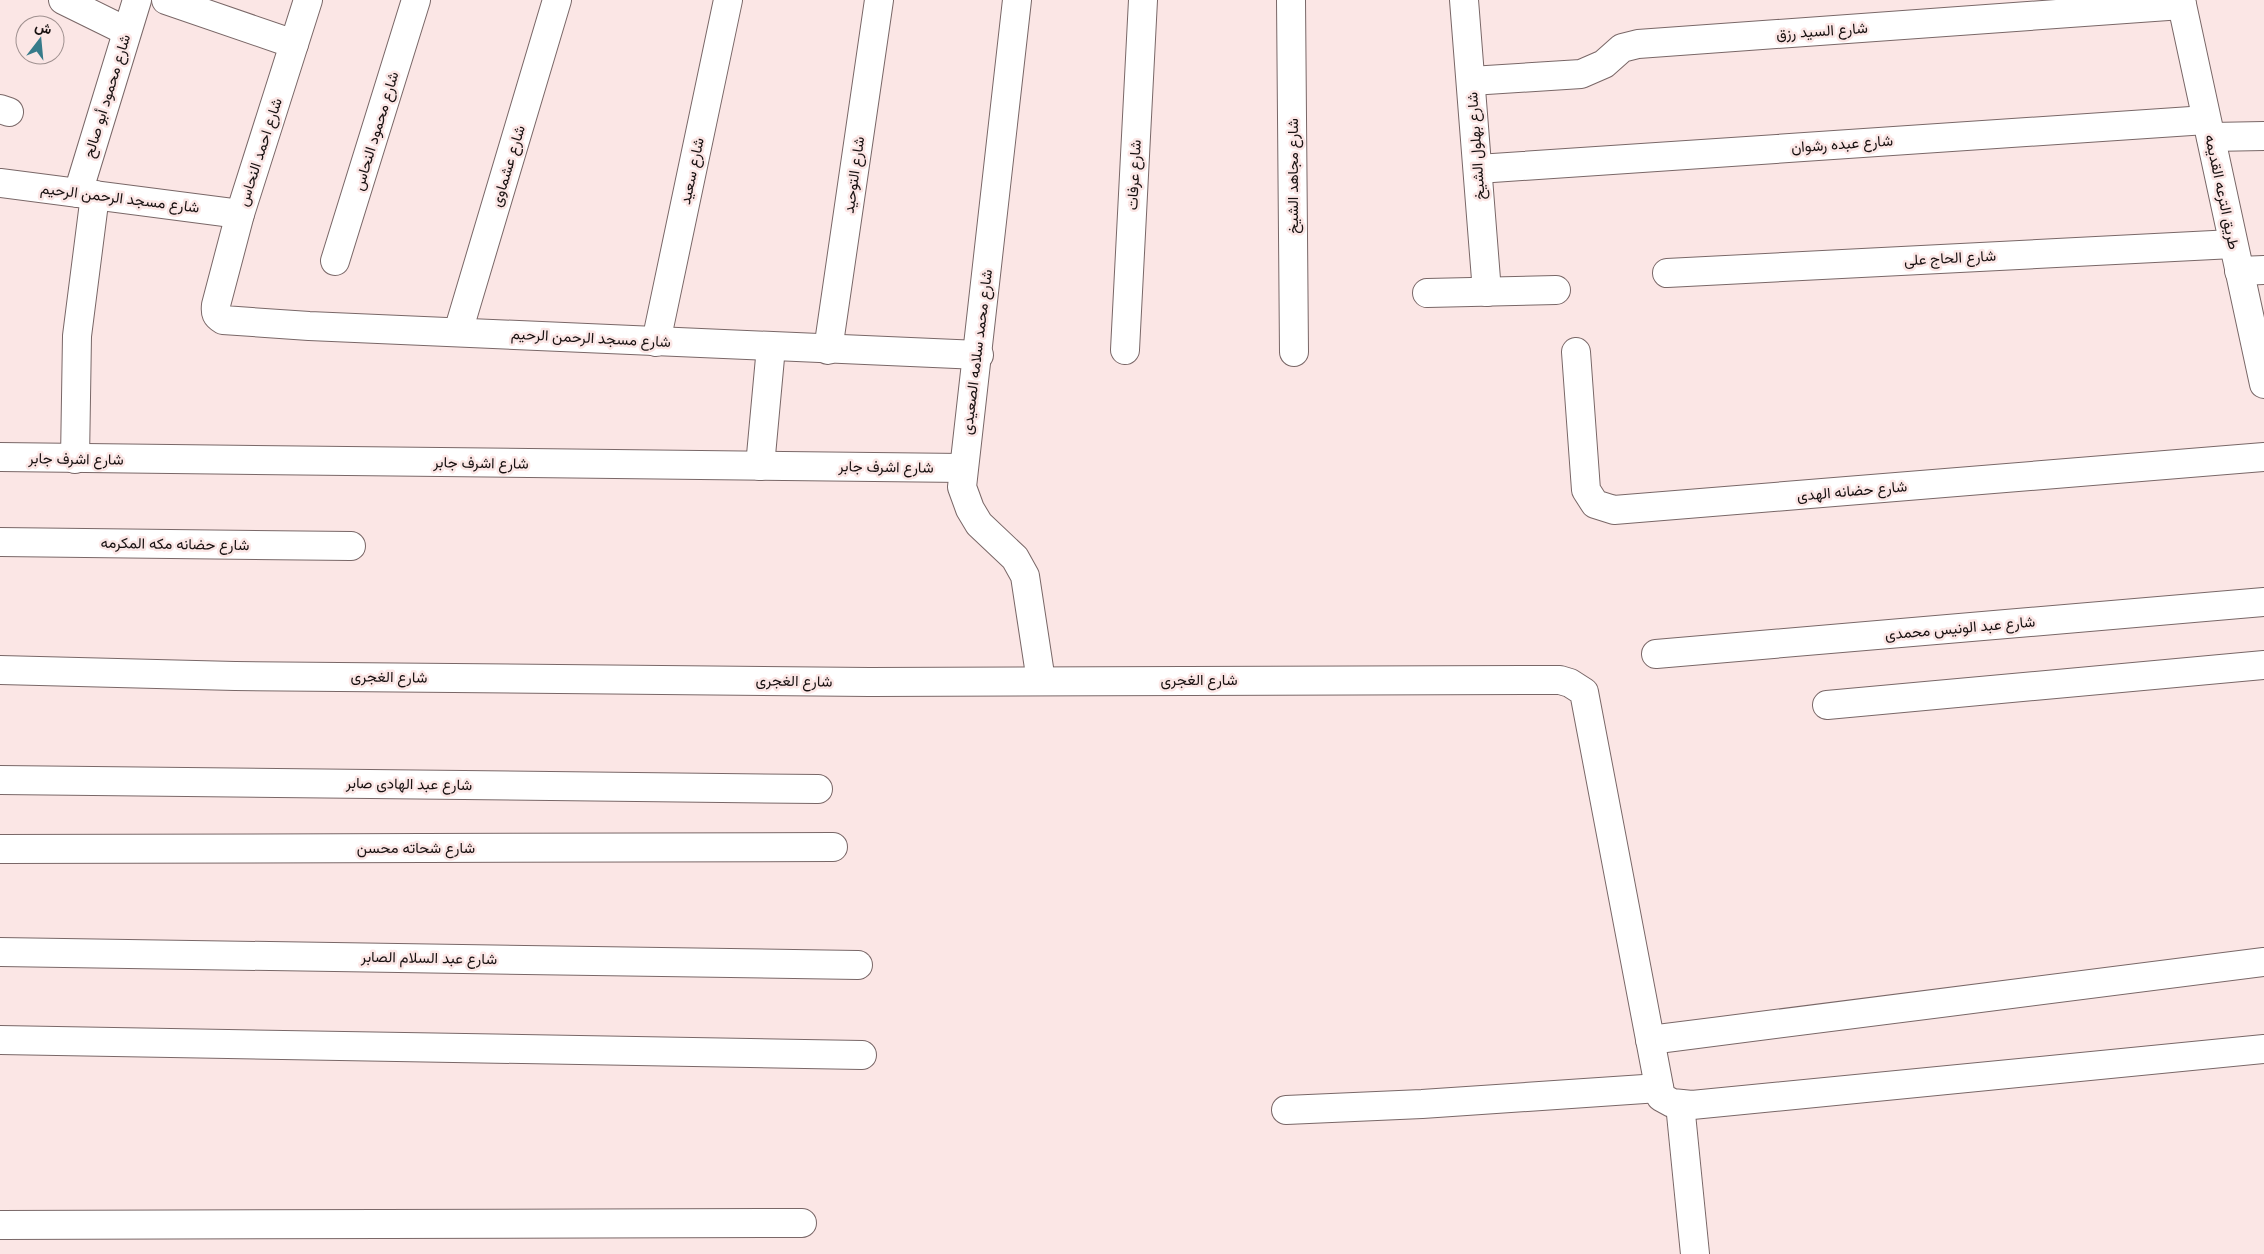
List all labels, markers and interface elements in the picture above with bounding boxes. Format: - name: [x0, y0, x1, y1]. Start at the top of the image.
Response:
- north arrow: [15, 15, 65, 65]
- text: ش: [33, 17, 54, 39]
- street label: شارع السيد رزق: [1776, 19, 1869, 45]
- street label: شارع محمود أبو صالح: [80, 32, 136, 161]
- street label: شارع محمود النحاس: [349, 69, 405, 193]
- street label: شارع بهلول الشيخ: [1463, 91, 1491, 200]
- street label: شارع احمد النحاس: [234, 95, 288, 209]
- street label: شارع مجاهد الشيخ: [1284, 118, 1304, 234]
- street label: شارع عشماوى: [487, 123, 531, 210]
- street label: شارع عبده رشوان: [1790, 131, 1894, 159]
- street label: طريق الترعه القديمه: [2200, 133, 2243, 252]
- street label: شارع التوحيد: [840, 135, 870, 215]
- street label: شارع سعيد: [676, 136, 710, 206]
- street label: شارع عرفات: [1123, 139, 1147, 211]
- street label: شارع مسجد الرحمن الرحيم: [39, 179, 201, 219]
- street label: شارع الحاج على: [1903, 247, 1997, 271]
- street label: شارع محمد سلامه الصعيدى: [958, 268, 998, 436]
- street label: شارع مسجد الرحمن الرحيم: [511, 325, 672, 353]
- street label: شارع اشرف جابر: [27, 449, 124, 471]
- street label: شارع اشرف جابر: [432, 453, 529, 475]
- street label: شارع اشرف جابر: [837, 457, 934, 479]
- street label: شارع حضانه الهدى: [1796, 477, 1908, 507]
- street label: شارع حضانه مكه المكرمه: [100, 534, 250, 556]
- street label: شارع عبد الونيس محمدى: [1884, 612, 2036, 646]
- street label: شارع الغجرى: [350, 667, 428, 689]
- street label: شارع الغجرى: [755, 671, 833, 693]
- street label: شارع الغجرى: [1160, 671, 1238, 691]
- street label: شارع عبد الهادى صابر: [345, 774, 473, 796]
- street label: شارع شحاته محسن: [357, 839, 475, 859]
- street label: شارع عبد السلام الصابر: [360, 948, 497, 970]

